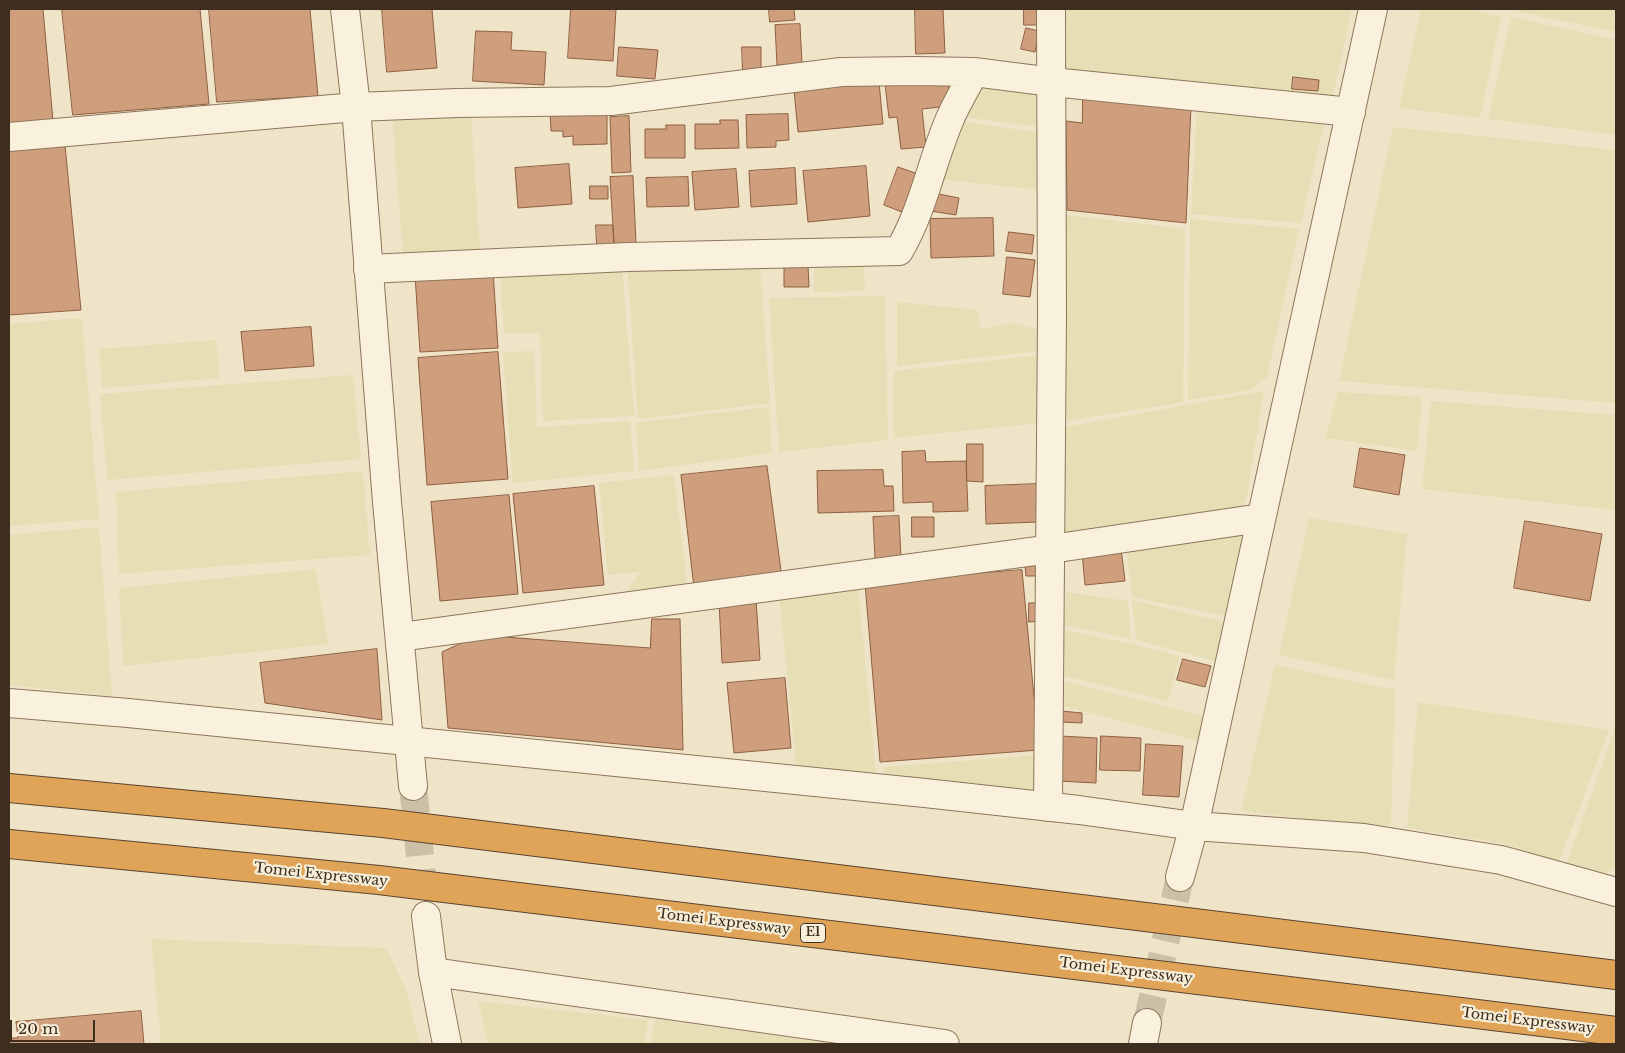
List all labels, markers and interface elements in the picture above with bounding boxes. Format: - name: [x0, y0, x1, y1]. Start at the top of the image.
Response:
- street label: Tomei Expressway: [253, 860, 389, 890]
- street label: Tomei Expressway: [656, 905, 792, 939]
- road number: E1: [800, 924, 826, 942]
- street label: Tomei Expressway: [1058, 954, 1194, 988]
- street label: Tomei Expressway: [1460, 1004, 1596, 1038]
- scale bar: [12, 1010, 98, 1042]
- text: 20 m: [18, 1019, 58, 1038]

